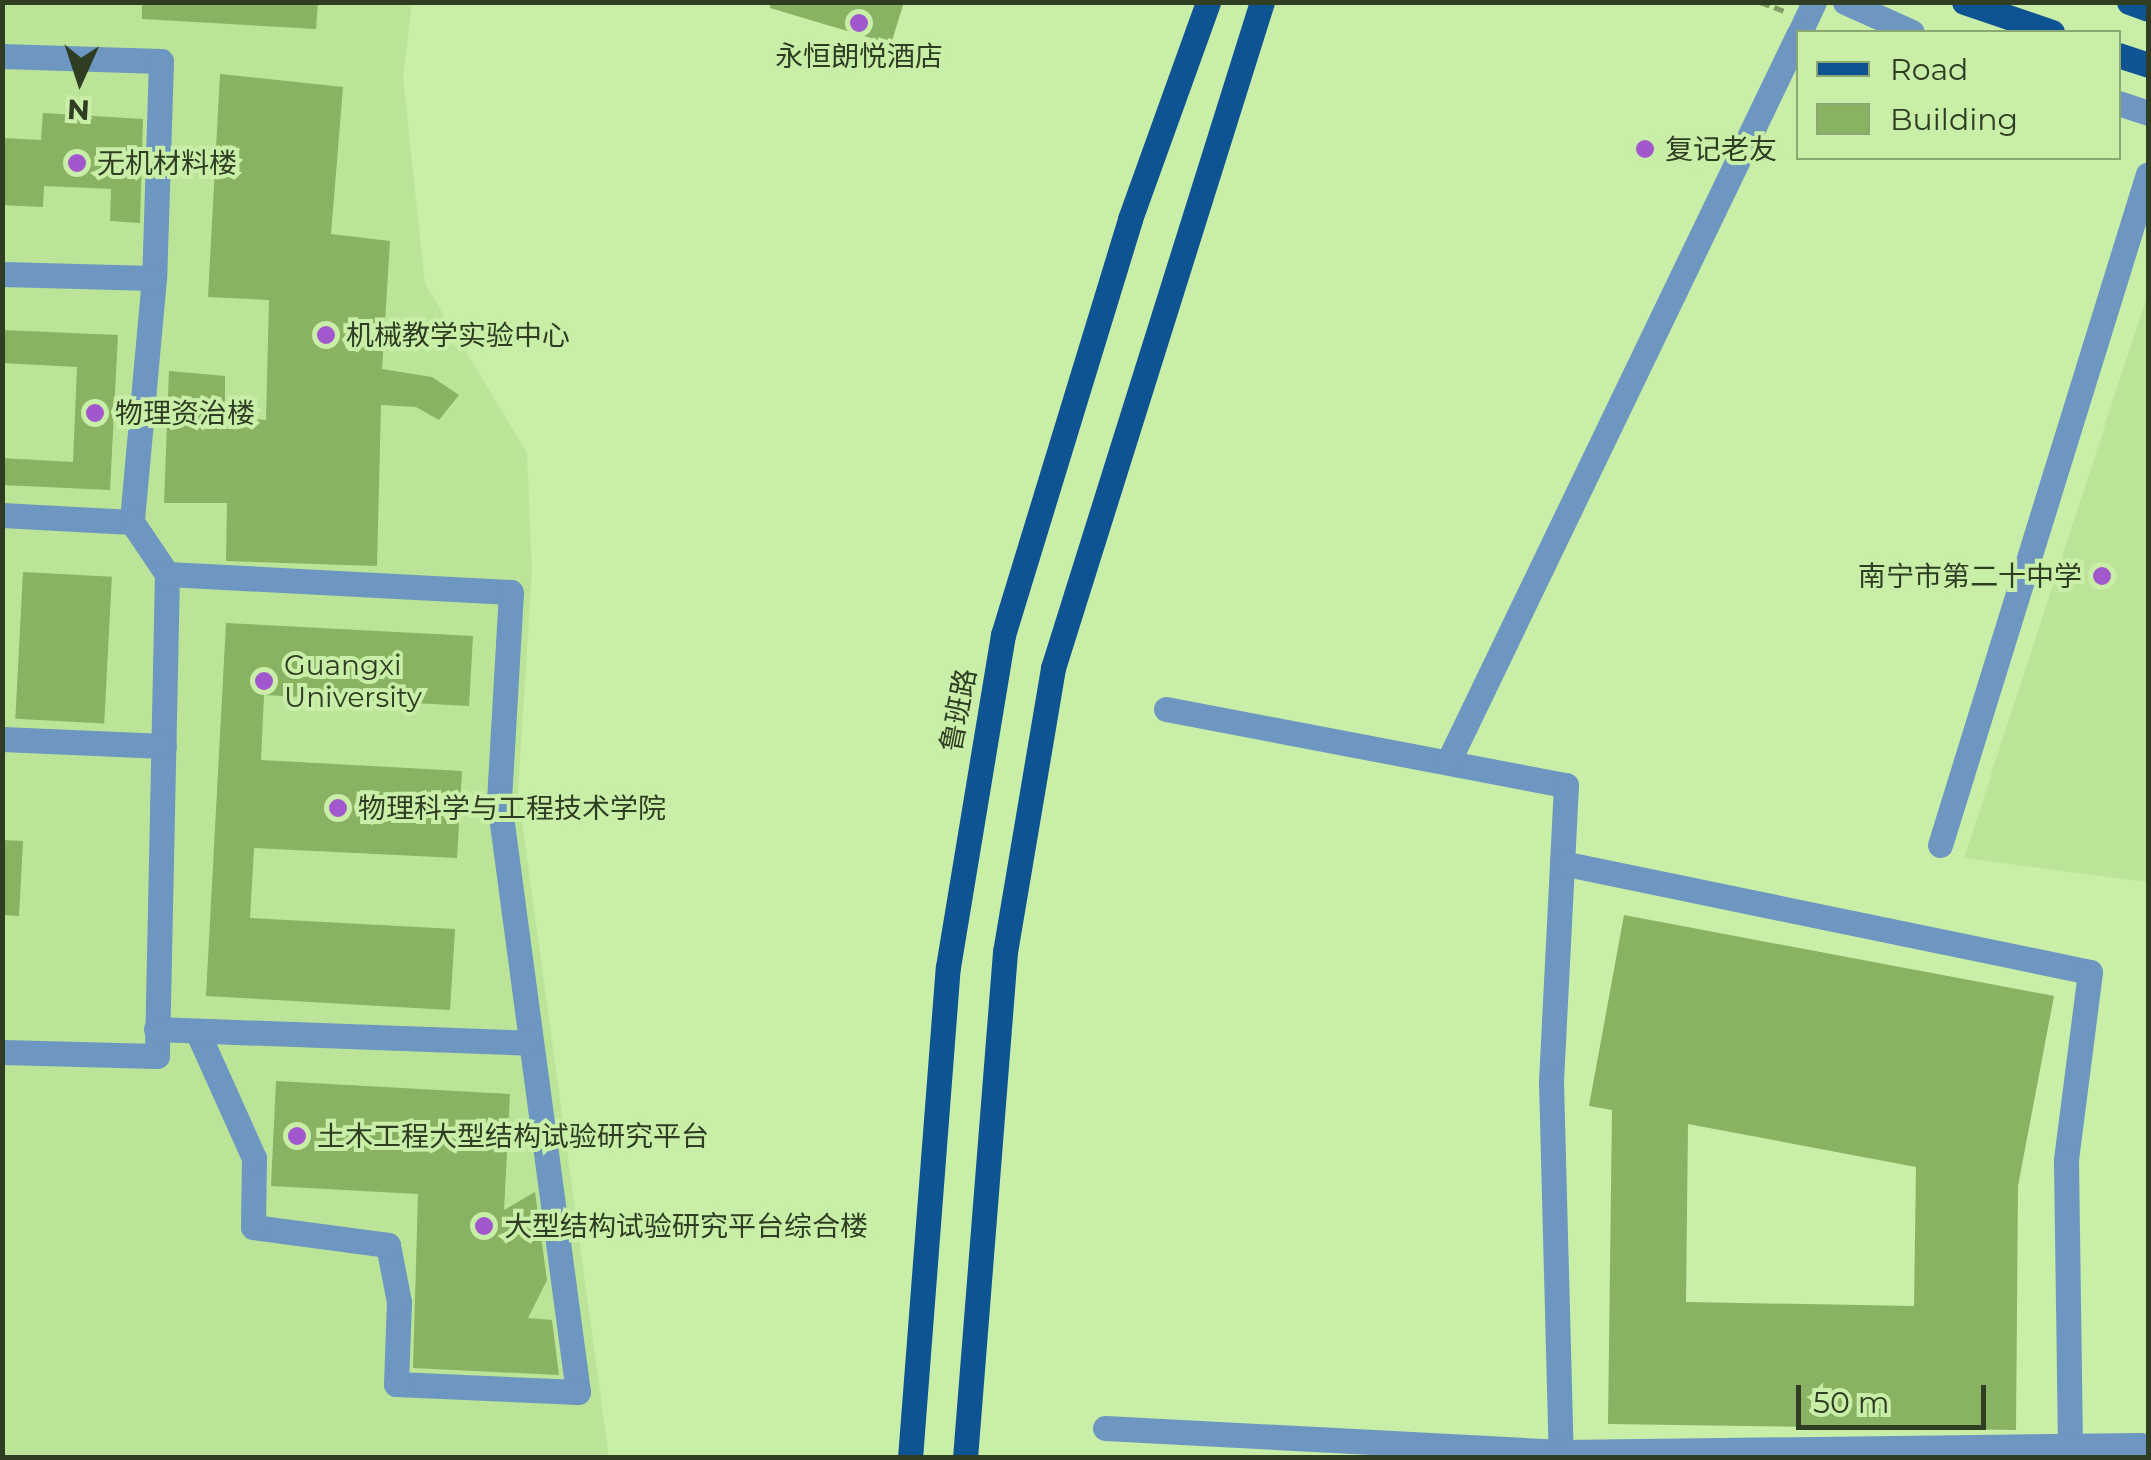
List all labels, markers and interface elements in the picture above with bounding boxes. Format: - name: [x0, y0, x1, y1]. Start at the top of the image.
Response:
- marker: 永恒朗悦酒店: [848, 12, 870, 34]
- north arrow: [30, 30, 130, 130]
- legend: [1796, 30, 2121, 160]
- place label: 永恒朗悦酒店: [775, 39, 943, 73]
- text: Road: [1890, 51, 1968, 88]
- text: N: [66, 92, 91, 128]
- text: Building: [1890, 101, 2018, 138]
- place label: 复记老友: [1665, 132, 1777, 166]
- marker: 复记老友: [1634, 138, 1656, 160]
- place label: 无机材料楼: [97, 146, 237, 180]
- marker: 无机材料楼: [66, 152, 88, 174]
- place label: 机械教学实验中心: [346, 318, 570, 352]
- marker: 机械教学实验中心: [315, 324, 337, 346]
- place label: 物理资治楼: [115, 396, 255, 430]
- marker: 物理资治楼: [84, 402, 106, 424]
- place label: 南宁市第二十中学: [1858, 559, 2082, 593]
- marker: 南宁市第二十中学: [2091, 565, 2113, 587]
- place label: Guangxi University: [284, 648, 422, 714]
- street label: 鲁班路: [933, 666, 983, 754]
- marker: Guangxi University: [253, 670, 275, 692]
- place label: 物理科学与工程技术学院: [358, 791, 666, 825]
- marker: 物理科学与工程技术学院: [327, 797, 349, 819]
- place label: 土木工程大型结构试验研究平台: [317, 1119, 709, 1153]
- marker: 土木工程大型结构试验研究平台: [286, 1125, 308, 1147]
- place label: 大型结构试验研究平台综合楼: [504, 1209, 868, 1243]
- marker: 大型结构试验研究平台综合楼: [473, 1215, 495, 1237]
- scale bar: [1801, 1365, 1991, 1427]
- text: 50 m: [1813, 1384, 1890, 1421]

